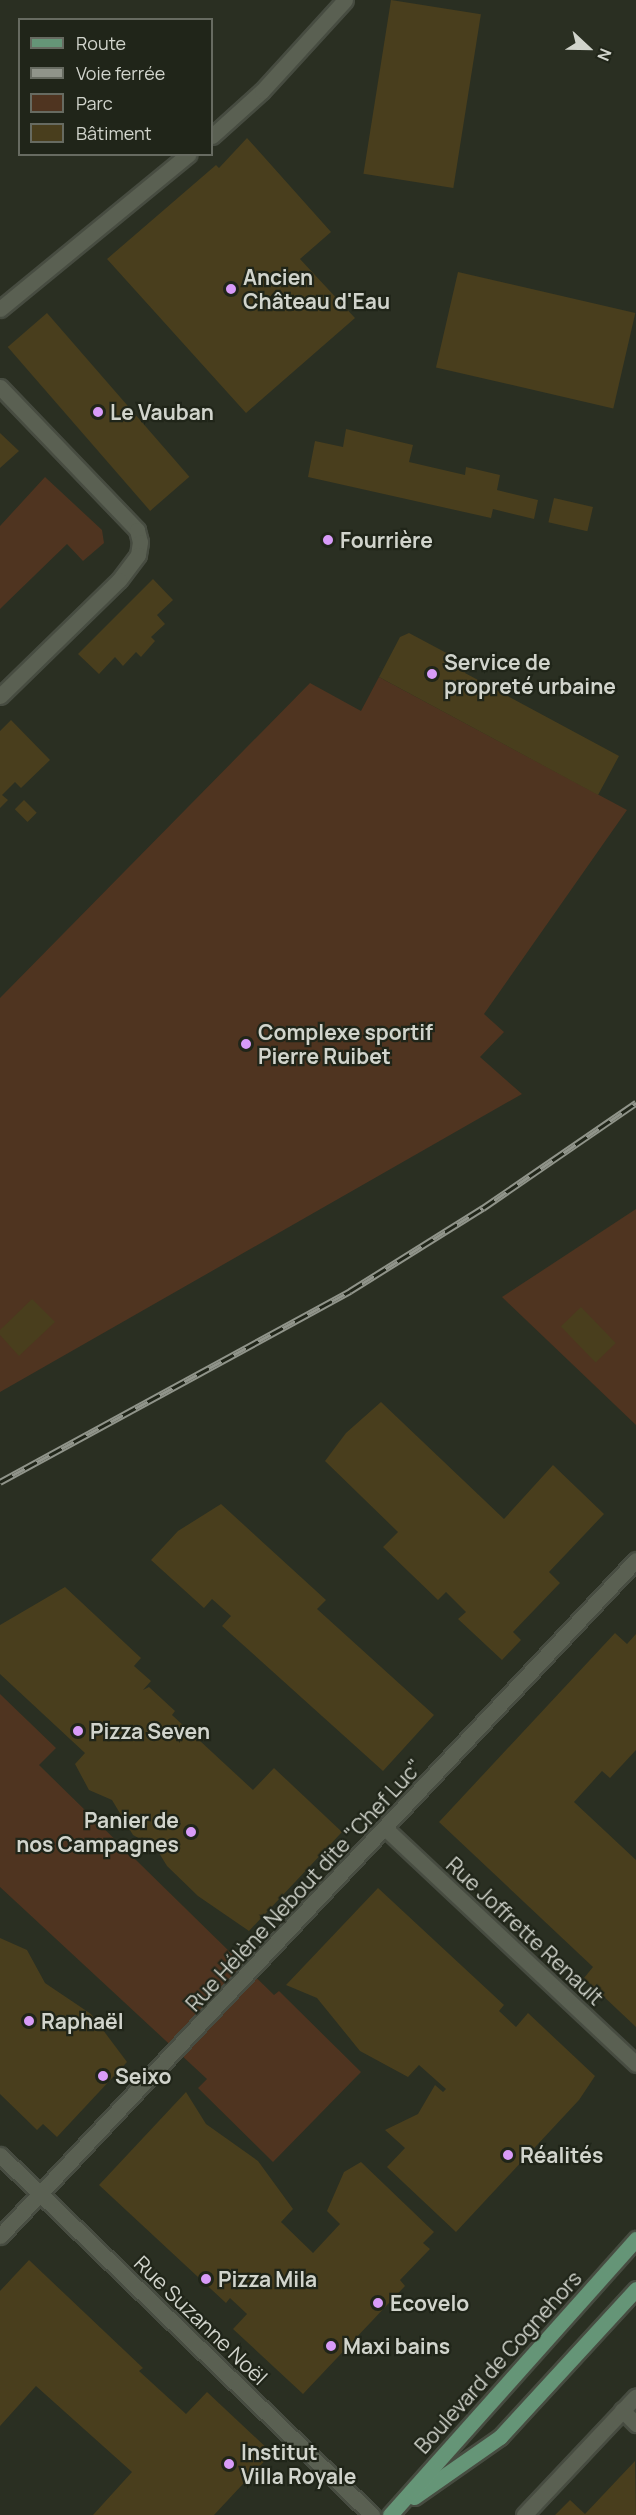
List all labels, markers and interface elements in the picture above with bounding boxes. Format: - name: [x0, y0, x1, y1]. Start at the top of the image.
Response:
- legend: [18, 18, 213, 156]
- north arrow: [558, 18, 618, 78]
- text: Route: [76, 31, 126, 55]
- text: N: [592, 45, 617, 64]
- text: Voie ferrée: [76, 61, 165, 85]
- text: Parc: [76, 91, 113, 115]
- text: Bâtiment: [76, 121, 152, 145]
- place label: Ancien Château d'Eau: [243, 264, 390, 314]
- marker: Ancien Château d'Eau: [224, 282, 238, 296]
- place label: Le Vauban: [110, 399, 214, 425]
- marker: Le Vauban: [91, 405, 105, 419]
- place label: Fourrière: [340, 527, 433, 553]
- marker: Fourrière: [321, 533, 335, 547]
- place label: Service de propreté urbaine: [444, 649, 616, 699]
- marker: Service de propreté urbaine: [425, 667, 439, 681]
- place label: Complexe sportif Pierre Ruibet: [258, 1019, 433, 1069]
- marker: Complexe sportif Pierre Ruibet: [239, 1037, 253, 1051]
- place label: Pizza Seven: [90, 1718, 210, 1744]
- marker: Pizza Seven: [71, 1724, 85, 1738]
- street label: Rue Hélène Nebout dite "Chef Luc": [180, 1754, 428, 2016]
- place label: Panier de nos Campagnes: [16, 1807, 179, 1857]
- marker: Panier de nos Campagnes: [184, 1825, 198, 1839]
- street label: Rue Joffrette Renault: [441, 1852, 609, 2010]
- place label: Raphaël: [41, 2008, 124, 2034]
- marker: Raphaël: [22, 2014, 36, 2028]
- place label: Seixo: [115, 2063, 172, 2089]
- marker: Seixo: [96, 2069, 110, 2083]
- place label: Réalités: [520, 2142, 603, 2168]
- marker: Réalités: [501, 2148, 515, 2162]
- street label: Rue Suzanne Noël: [129, 2250, 273, 2390]
- place label: Pizza Mila: [218, 2266, 317, 2292]
- street label: Boulevard de Cognehors: [409, 2266, 587, 2458]
- marker: Pizza Mila: [199, 2272, 213, 2286]
- place label: Ecovelo: [390, 2290, 469, 2316]
- marker: Ecovelo: [371, 2296, 385, 2310]
- place label: Maxi bains: [343, 2333, 450, 2359]
- marker: Maxi bains: [324, 2339, 338, 2353]
- place label: Institut Villa Royale: [241, 2439, 356, 2489]
- marker: Institut Villa Royale: [222, 2457, 236, 2471]

